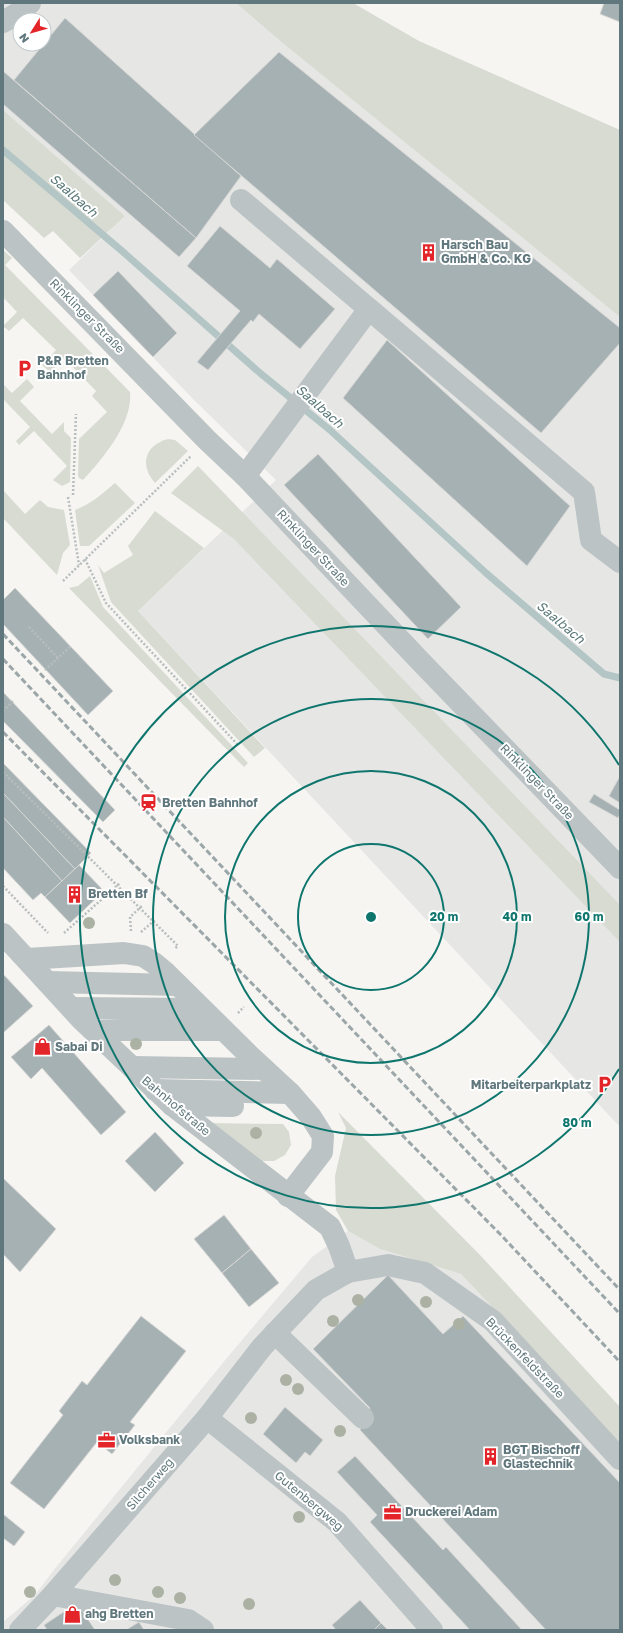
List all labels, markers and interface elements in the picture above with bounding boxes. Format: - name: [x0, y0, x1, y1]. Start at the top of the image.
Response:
- north arrow: [12, 12, 52, 52]
- text: N: [16, 31, 31, 46]
- water label: Saalbach: [47, 170, 102, 221]
- place label: Harsch Bau GmbH & Co. KG: [441, 237, 531, 266]
- building icon: Harsch Bau GmbH & Co. KG: [418, 242, 438, 262]
- street label: Rinklinger Straße: [47, 275, 128, 356]
- place label: P&R Bretten Bahnhof: [37, 353, 109, 382]
- parking icon: P&R Bretten Bahnhof: [14, 358, 34, 378]
- water label: Saalbach: [293, 381, 348, 432]
- street label: Rinklinger Straße: [274, 506, 353, 589]
- water label: Saalbach: [534, 597, 589, 647]
- street label: Rinklinger Straße: [497, 741, 577, 823]
- station icon: Bretten Bahnhof: [139, 793, 159, 813]
- place label: Bretten Bahnhof: [162, 795, 258, 810]
- building icon: Bretten Bf: [65, 884, 85, 904]
- place label: Bretten Bf: [88, 886, 148, 901]
- text: 20 m: [430, 909, 458, 924]
- text: 40 m: [503, 909, 531, 924]
- text: 60 m: [575, 909, 603, 924]
- centre of rings: [364, 910, 378, 924]
- shop icon: Sabai Di: [32, 1037, 52, 1057]
- place label: Sabai Di: [55, 1039, 103, 1054]
- street label: Bahnhofstraße: [139, 1073, 214, 1139]
- parking icon: Mitarbeiterparkplatz: [594, 1075, 614, 1095]
- place label: Mitarbeiterparkplatz: [471, 1077, 591, 1092]
- text: 80 m: [563, 1115, 591, 1130]
- street label: Brückenfeldstraße: [483, 1314, 568, 1401]
- office icon: Volksbank: [96, 1430, 116, 1450]
- place label: Volksbank: [119, 1432, 180, 1447]
- place label: BGT Bischoff Glastechnik: [503, 1442, 580, 1471]
- building icon: BGT Bischoff Glastechnik: [480, 1447, 500, 1467]
- street label: Silcherweg: [123, 1454, 176, 1513]
- street label: Gutenbergweg: [272, 1468, 347, 1534]
- office icon: Druckerei Adam: [382, 1502, 402, 1522]
- place label: Druckerei Adam: [405, 1504, 497, 1519]
- shop icon: ahg Bretten: [62, 1604, 82, 1624]
- place label: ahg Bretten: [85, 1606, 153, 1621]

